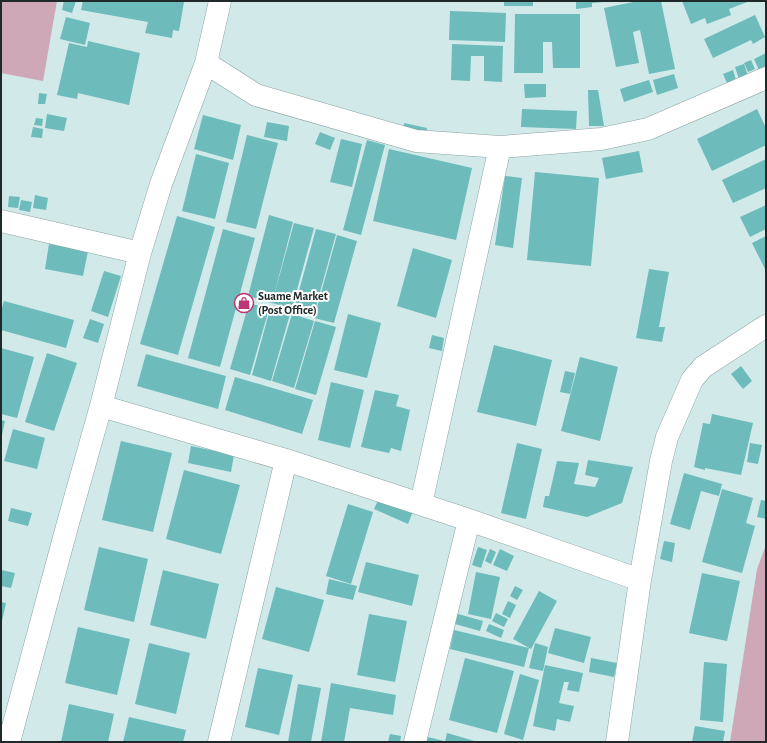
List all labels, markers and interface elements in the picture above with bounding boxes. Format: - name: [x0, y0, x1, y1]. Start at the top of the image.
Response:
- place label: Suame Market (Post Office): [258, 290, 328, 317]
- shop icon: Suame Market (Post Office): [233, 292, 255, 314]

